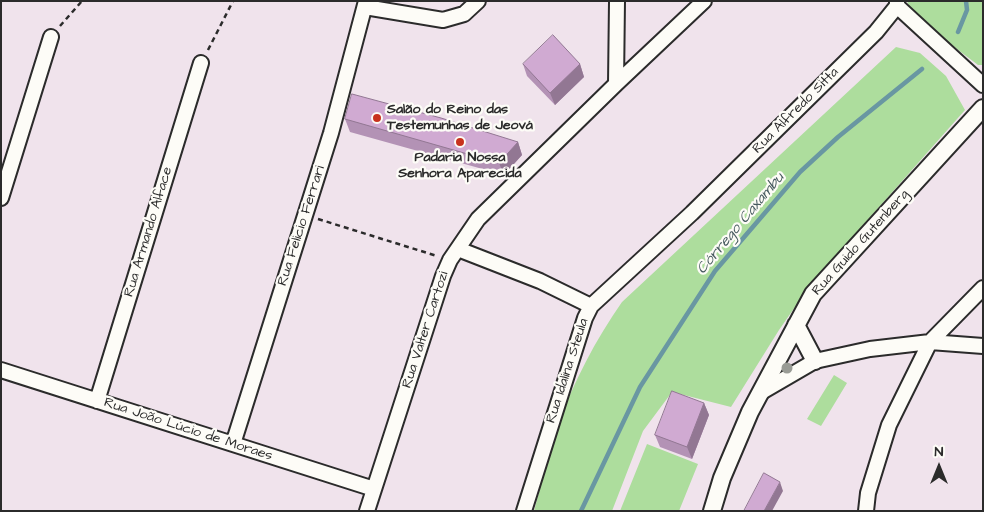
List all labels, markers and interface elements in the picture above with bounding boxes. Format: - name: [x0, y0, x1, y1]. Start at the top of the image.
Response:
- street label: Rua Alfredo Sitta: [749, 64, 843, 158]
- place label: Salão do Reino das Testemunhas de Jeová: [387, 102, 533, 134]
- marker: Salão do Reino das Testemunhas de Jeová: [371, 112, 383, 124]
- marker: Padaria Nossa Senhora Aparecida: [454, 136, 466, 148]
- place label: Padaria Nossa Senhora Aparecida: [398, 150, 522, 182]
- street label: Rua Felicio Ferrari: [275, 164, 329, 288]
- street label: Rua Armando Alface: [121, 165, 177, 299]
- water label: Córrego Caxambu: [693, 170, 789, 278]
- street label: Rua Guido Gutenberg: [809, 187, 913, 299]
- street label: Rua Valter Cartozi: [399, 269, 453, 391]
- street label: Rua Idalina Steula: [543, 317, 593, 425]
- street label: Rua João Lúcio de Moraes: [102, 395, 274, 465]
- north arrow: [914, 442, 964, 492]
- text: N: [935, 442, 943, 462]

